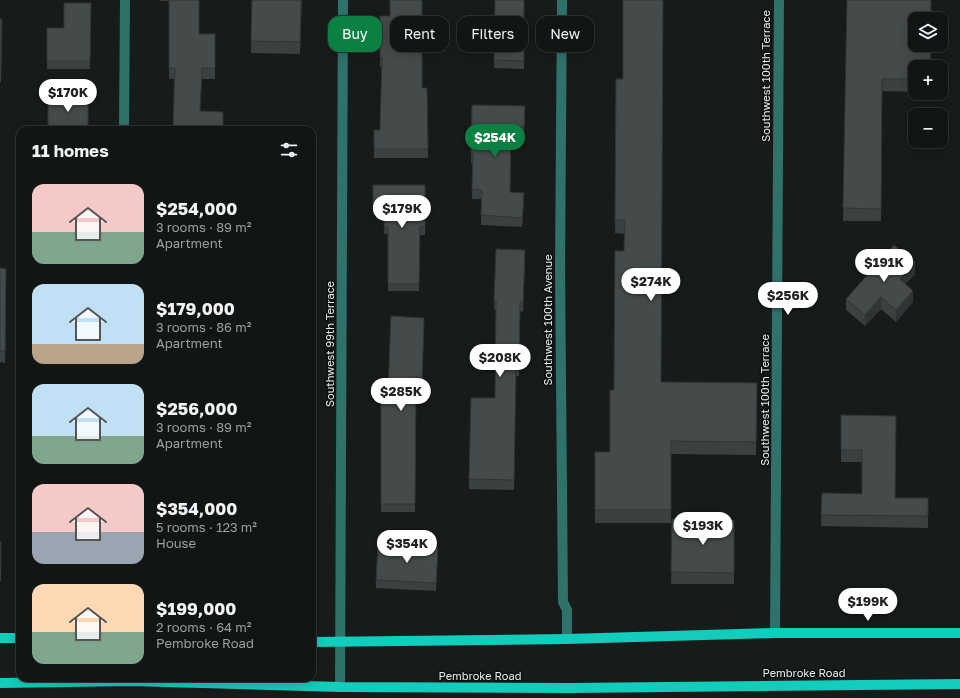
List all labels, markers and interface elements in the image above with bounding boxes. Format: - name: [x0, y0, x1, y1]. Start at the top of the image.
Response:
- street label: Southwest 100th Terrace: [759, 10, 772, 142]
- map controls: [908, 12, 948, 148]
- button: layers: [908, 12, 948, 52]
- chip: Buy: [328, 16, 382, 52]
- chip: Rent: [390, 16, 449, 52]
- chip: Filters: [457, 16, 528, 52]
- chip: New: [536, 16, 594, 52]
- button: +: [908, 60, 948, 100]
- pin: $170K: [40, 79, 96, 113]
- text: $170K: [48, 84, 88, 100]
- button: −: [908, 108, 948, 148]
- pin: $254K: [467, 124, 523, 158]
- text: $254K: [474, 129, 516, 145]
- icon: filters: [278, 139, 300, 161]
- text: 11 homes: [32, 140, 109, 161]
- pin: $179K: [374, 195, 430, 229]
- text: $254,000: [156, 198, 237, 219]
- icon: home: [64, 200, 112, 248]
- text: $179K: [382, 200, 422, 216]
- text: 3 rooms · 89 m²: [156, 219, 251, 235]
- text: Apartment: [156, 235, 223, 251]
- pin: $191K: [856, 249, 912, 283]
- street label: Southwest 100th Avenue: [541, 254, 554, 386]
- text: $191K: [864, 254, 904, 270]
- pin: $274K: [623, 268, 679, 302]
- text: $274K: [630, 273, 672, 289]
- street label: Southwest 99th Terrace: [323, 281, 336, 407]
- pin: $256K: [760, 282, 816, 316]
- text: $256K: [767, 287, 809, 303]
- text: $179,000: [156, 298, 235, 319]
- icon: home: [64, 300, 112, 348]
- text: 3 rooms · 86 m²: [156, 319, 251, 335]
- street label: Southwest 100th Terrace: [758, 334, 771, 466]
- text: Apartment: [156, 335, 223, 351]
- pin: $208K: [472, 344, 528, 378]
- text: $208K: [479, 349, 521, 365]
- pin: $285K: [373, 378, 429, 412]
- text: $285K: [380, 383, 422, 399]
- text: $256,000: [156, 398, 238, 419]
- icon: home: [64, 400, 112, 448]
- text: 3 rooms · 89 m²: [156, 419, 251, 435]
- text: Apartment: [156, 435, 223, 451]
- text: $354,000: [156, 498, 237, 519]
- icon: home: [64, 500, 112, 548]
- pin: $193K: [675, 512, 731, 546]
- text: $193K: [682, 517, 724, 533]
- text: 5 rooms · 123 m²: [156, 519, 257, 535]
- pin: $354K: [379, 530, 435, 564]
- text: House: [156, 535, 196, 551]
- text: $354K: [386, 535, 428, 551]
- pin: $199K: [840, 588, 896, 622]
- text: $199K: [847, 593, 889, 609]
- text: $199,000: [156, 598, 236, 619]
- icon: home: [64, 600, 112, 648]
- text: 2 rooms · 64 m²: [156, 619, 251, 635]
- text: Pembroke Road: [156, 635, 254, 651]
- street label: Pembroke Road: [763, 666, 845, 679]
- street label: Pembroke Road: [439, 669, 521, 682]

